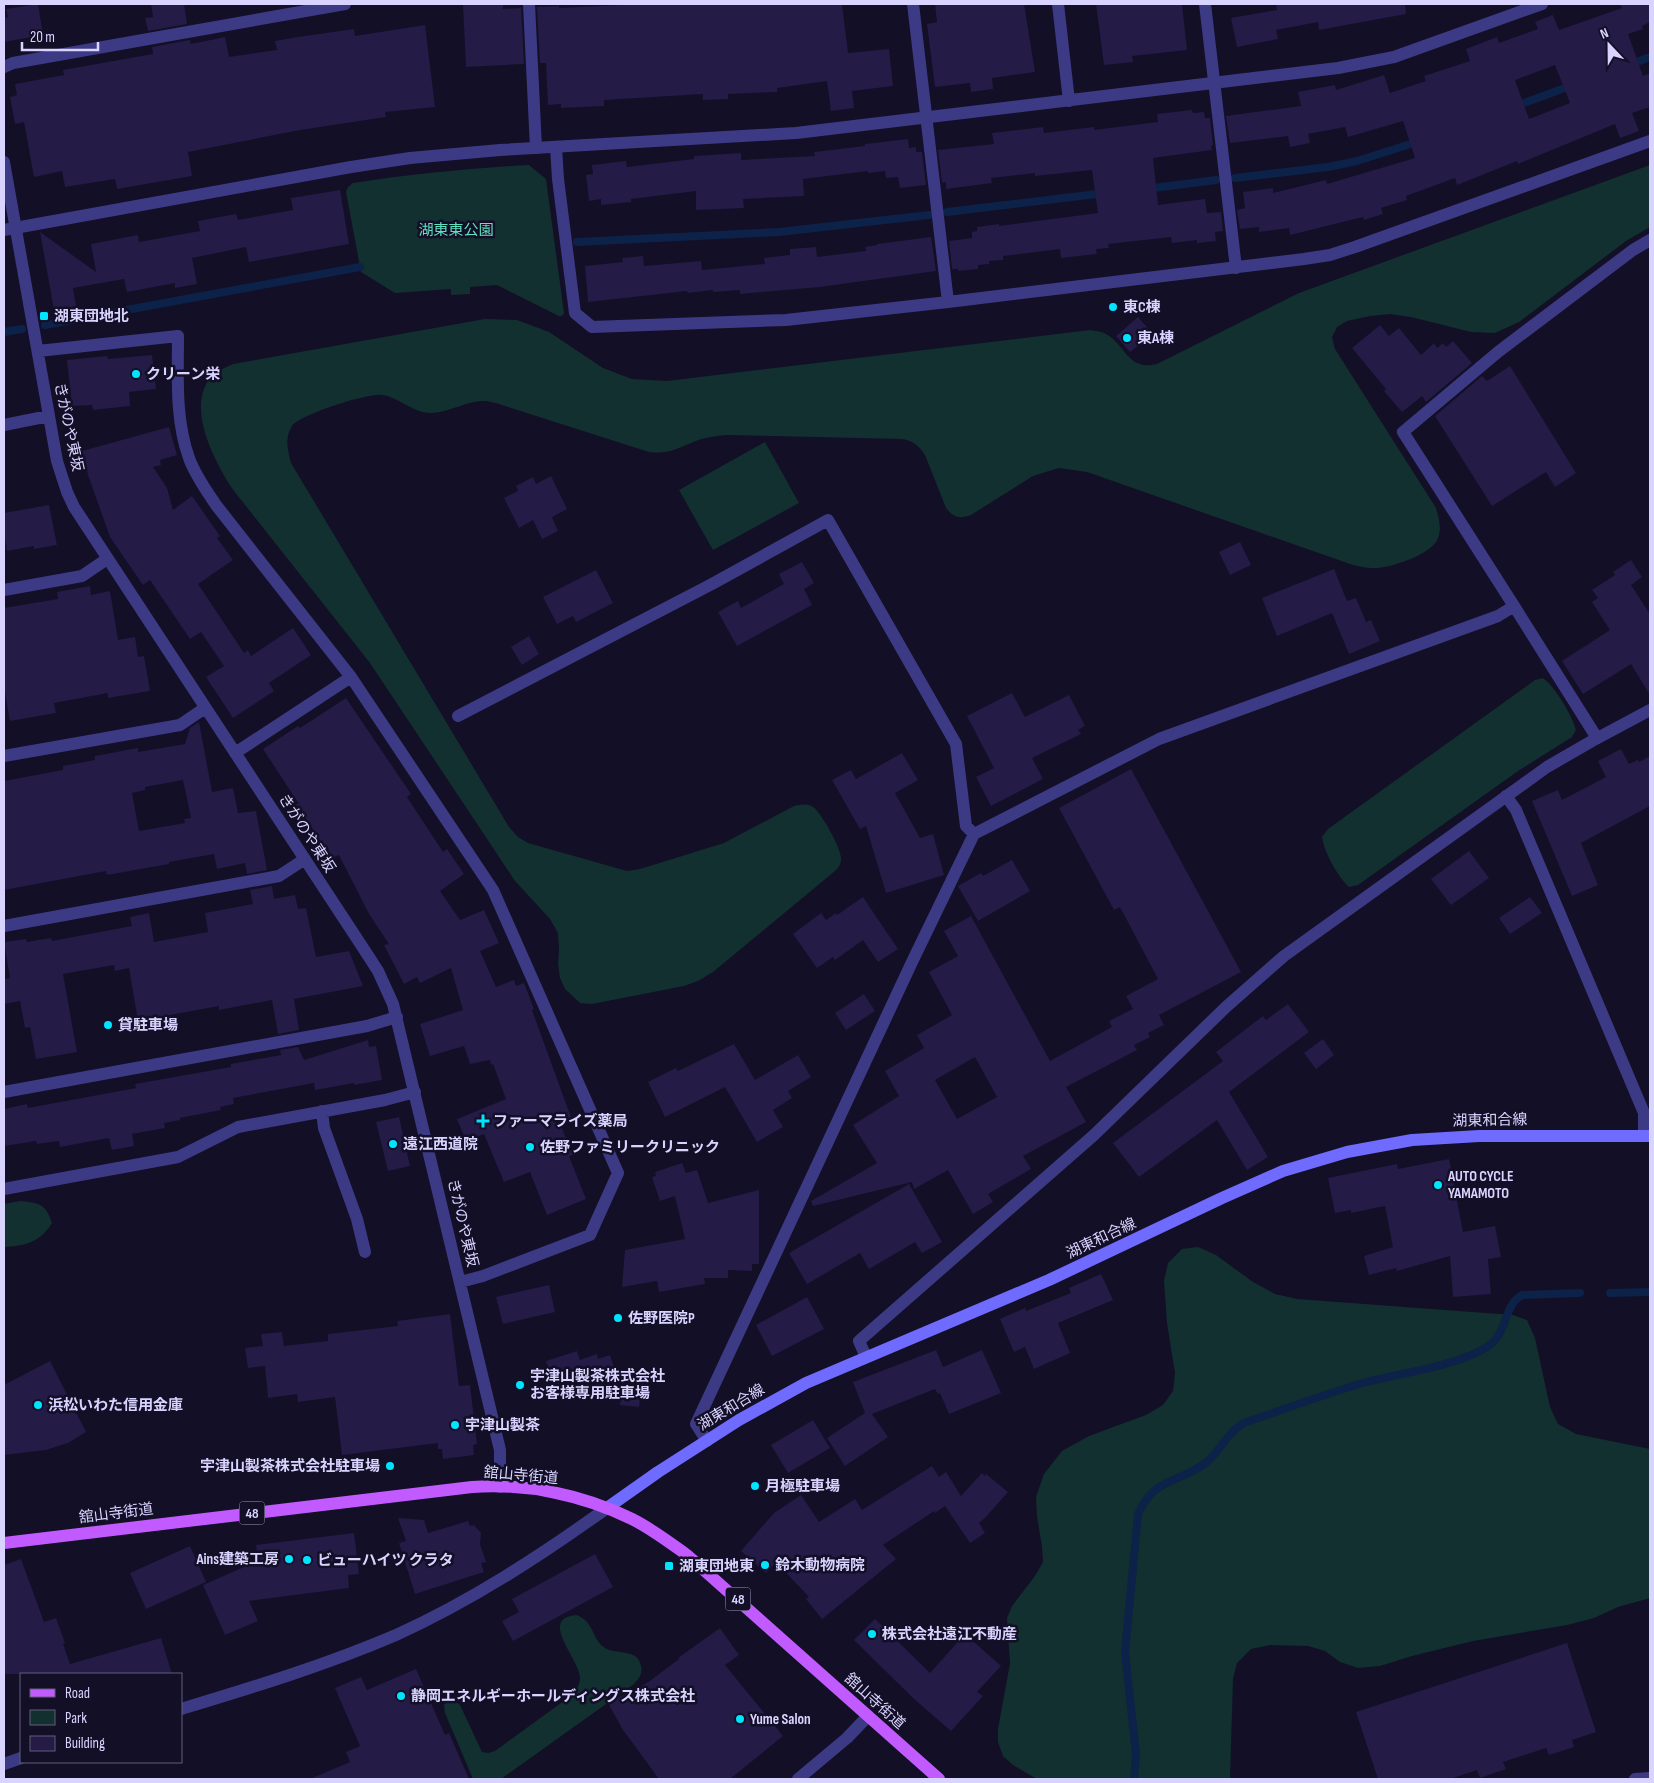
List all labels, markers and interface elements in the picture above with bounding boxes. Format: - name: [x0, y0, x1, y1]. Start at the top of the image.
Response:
- scale bar: [22, 20, 99, 52]
- north arrow: [1584, 20, 1634, 70]
- text: N: [1598, 24, 1611, 43]
- text: 20 m: [30, 28, 55, 47]
- park label: 湖東東公園: [418, 221, 494, 240]
- place label: 東C棟: [1123, 298, 1161, 317]
- marker: 東C棟: [1107, 301, 1119, 313]
- place label: 湖東団地北: [54, 307, 129, 326]
- marker: 湖東団地北: [38, 310, 50, 322]
- place label: 東A棟: [1137, 329, 1174, 348]
- marker: 東A棟: [1121, 332, 1133, 344]
- place label: クリーン栄: [146, 365, 220, 384]
- marker: クリーン栄: [130, 368, 142, 380]
- street label: きがのや東坂: [50, 381, 87, 473]
- street label: きがのや東坂: [274, 790, 339, 876]
- place label: 貸駐車場: [118, 1016, 178, 1035]
- marker: 貸駐車場: [102, 1019, 114, 1031]
- street label: 湖東和合線: [1452, 1110, 1528, 1131]
- place label: ファーマライズ薬局: [493, 1112, 628, 1131]
- marker: ファーマライズ薬局: [477, 1115, 489, 1127]
- place label: 遠江西道院: [403, 1135, 478, 1154]
- marker: 遠江西道院: [387, 1138, 399, 1150]
- place label: 佐野ファミリークリニック: [540, 1138, 720, 1157]
- marker: 佐野ファミリークリニック: [524, 1141, 536, 1153]
- place label: AUTO CYCLE YAMAMOTO: [1447, 1167, 1513, 1203]
- street label: きがのや東坂: [443, 1177, 482, 1269]
- marker: AUTO CYCLE YAMAMOTO: [1432, 1179, 1444, 1191]
- street label: 湖東和合線: [1063, 1214, 1139, 1263]
- place label: 佐野医院P: [628, 1309, 695, 1328]
- marker: 佐野医院P: [612, 1312, 624, 1324]
- place label: 宇津山製茶株式会社 お客様専用駐車場: [530, 1367, 665, 1403]
- marker: 宇津山製茶株式会社 お客様専用駐車場: [514, 1379, 526, 1391]
- street label: 湖東和合線: [694, 1380, 768, 1435]
- place label: 浜松いわた信用金庫: [48, 1396, 183, 1415]
- marker: 浜松いわた信用金庫: [32, 1399, 44, 1411]
- place label: 宇津山製茶: [465, 1416, 540, 1435]
- marker: 宇津山製茶: [449, 1419, 461, 1431]
- place label: 宇津山製茶株式会社駐車場: [200, 1457, 380, 1476]
- marker: 宇津山製茶株式会社駐車場: [384, 1460, 396, 1472]
- street label: 舘山寺街道: [483, 1463, 559, 1488]
- place label: 月極駐車場: [765, 1477, 840, 1496]
- marker: 月極駐車場: [749, 1480, 761, 1492]
- street label: 舘山寺街道: [78, 1499, 154, 1527]
- road number: 48: [240, 1502, 264, 1525]
- place label: Ains建築工房: [195, 1550, 279, 1569]
- place label: ビューハイツ クラタ: [317, 1551, 454, 1570]
- marker: Ains建築工房: [283, 1553, 295, 1565]
- marker: ビューハイツ クラタ: [301, 1554, 313, 1566]
- place label: 鈴木動物病院: [775, 1556, 865, 1575]
- place label: 湖東団地東: [679, 1557, 754, 1576]
- marker: 鈴木動物病院: [759, 1559, 771, 1571]
- marker: 湖東団地東: [663, 1560, 675, 1572]
- road number: 48: [726, 1588, 750, 1610]
- place label: 株式会社遠江不動産: [882, 1625, 1017, 1644]
- marker: 株式会社遠江不動産: [866, 1628, 878, 1640]
- street label: 舘山寺街道: [840, 1669, 909, 1734]
- legend: [20, 1673, 182, 1763]
- text: Road: [65, 1684, 90, 1703]
- place label: 静岡エネルギーホールディングス株式会社: [411, 1687, 695, 1706]
- marker: 静岡エネルギーホールディングス株式会社: [395, 1690, 407, 1702]
- text: Park: [65, 1709, 87, 1728]
- place label: Yume Salon: [750, 1710, 811, 1729]
- marker: Yume Salon: [734, 1713, 746, 1725]
- text: Building: [65, 1734, 105, 1753]

